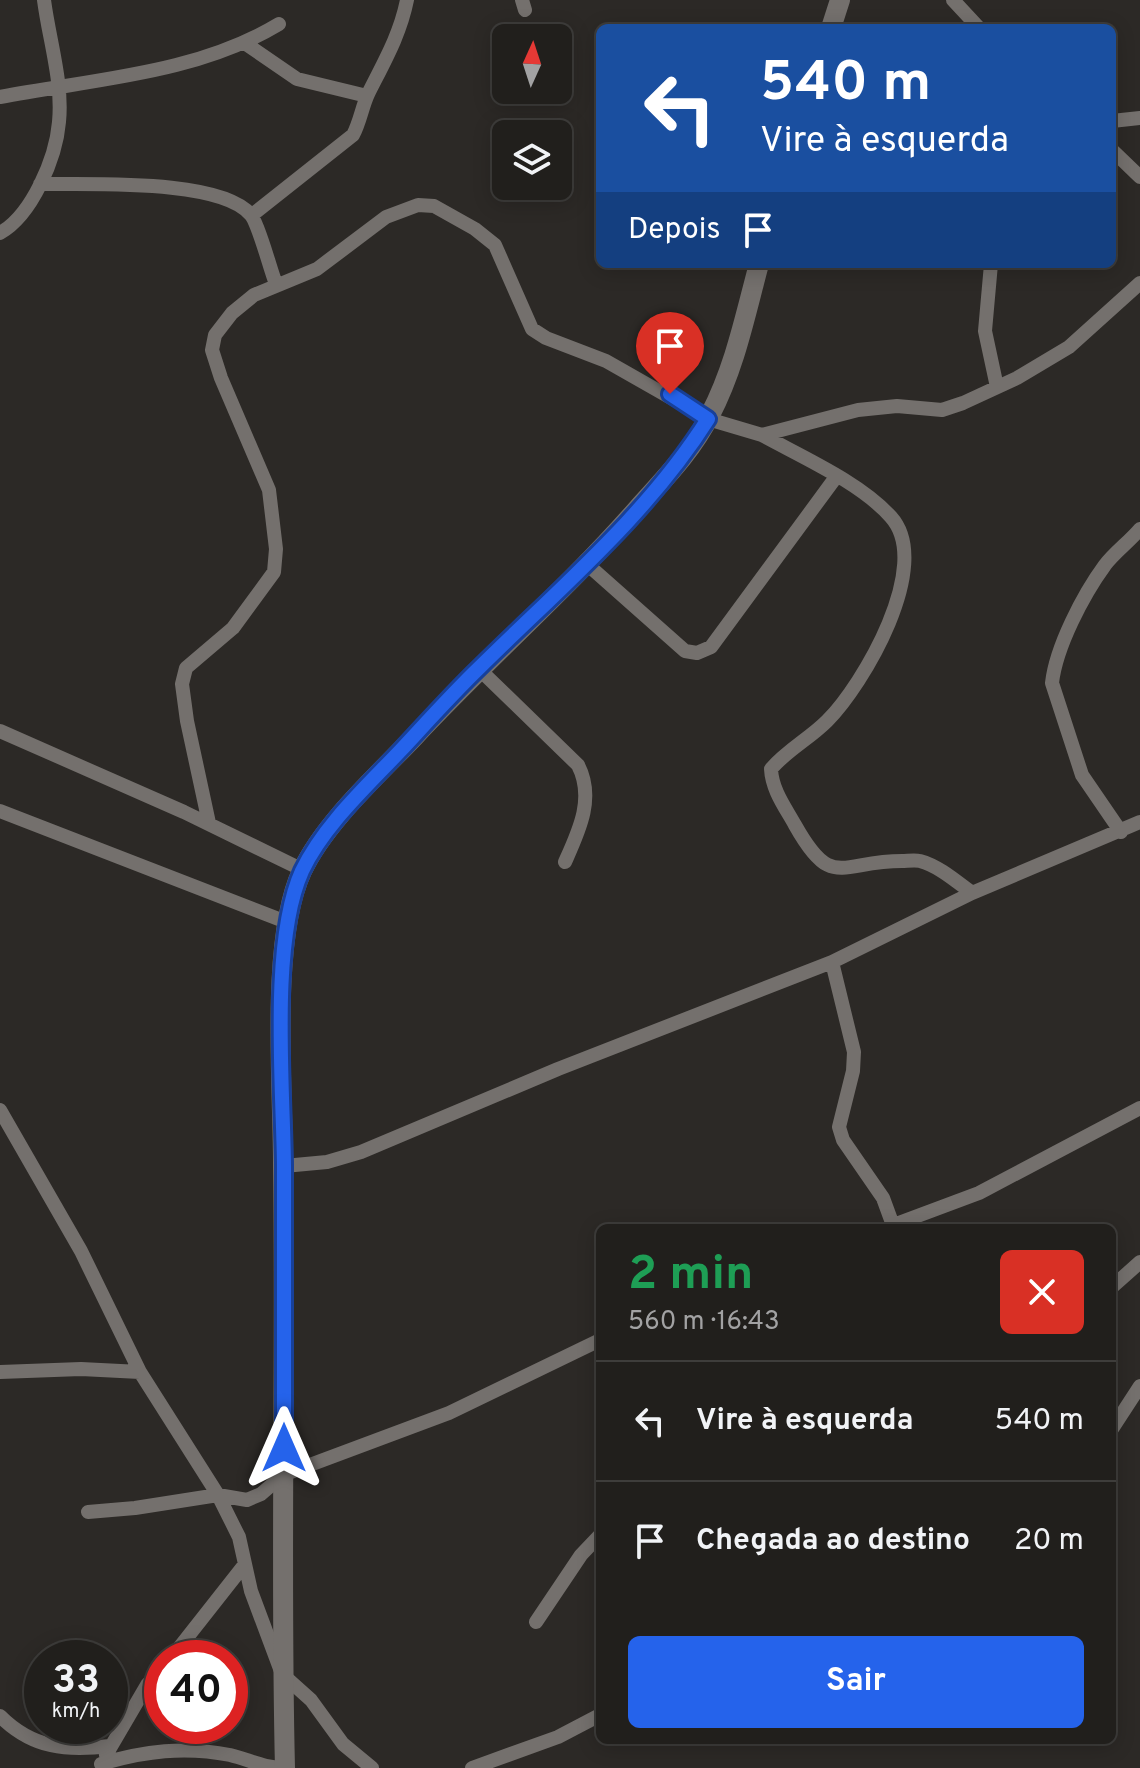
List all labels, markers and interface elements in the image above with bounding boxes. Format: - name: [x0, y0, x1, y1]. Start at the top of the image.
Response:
- north arrow: [492, 24, 572, 104]
- map controls: [492, 24, 572, 200]
- text: 540 m: [760, 50, 931, 120]
- icon: left: [628, 56, 732, 160]
- text: Vire à esquerda: [760, 119, 1009, 165]
- button: layers: [492, 120, 572, 200]
- icon: arrive: [736, 208, 780, 252]
- text: Depois: [628, 212, 720, 249]
- pin: [636, 312, 704, 394]
- icon: arrive: [648, 324, 692, 368]
- text: 2 min: [628, 1246, 753, 1306]
- button: close: [1000, 1250, 1084, 1334]
- text: 560 m · 16:43: [628, 1306, 780, 1339]
- icon: left: [628, 1399, 672, 1443]
- text: Vire à esquerda: [696, 1403, 913, 1440]
- text: 540 m: [994, 1403, 1084, 1440]
- position arrow: [242, 1406, 326, 1490]
- icon: arrive: [628, 1519, 672, 1563]
- text: Chegada ao destino: [696, 1523, 970, 1560]
- text: 20 m: [1014, 1523, 1084, 1560]
- button: Sair: [628, 1636, 1084, 1728]
- speed limit sign: 40: [144, 1640, 248, 1744]
- text: 33: [52, 1657, 100, 1707]
- text: km/h: [52, 1699, 100, 1725]

